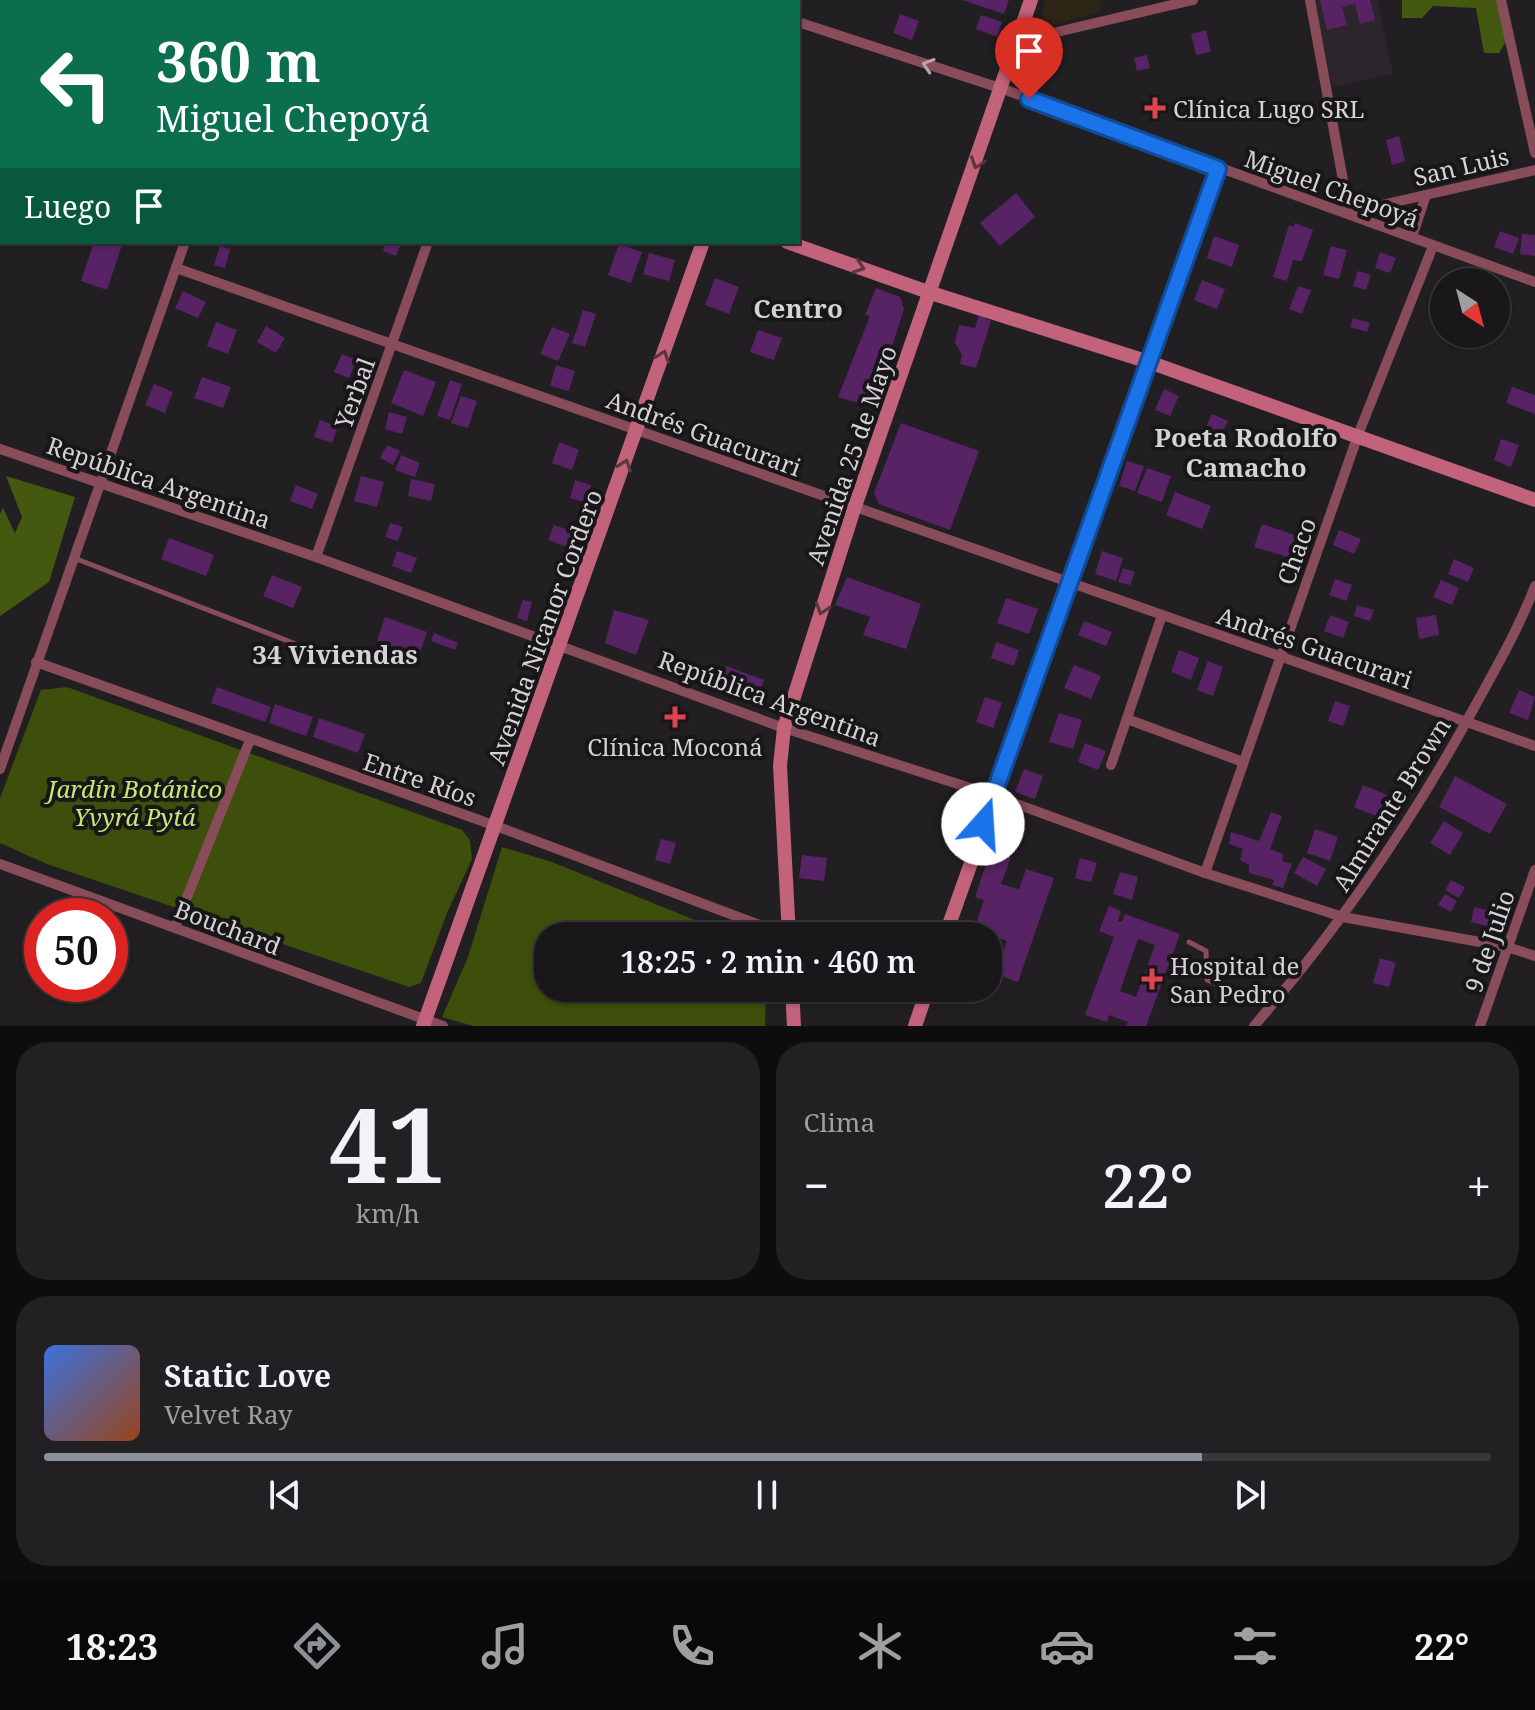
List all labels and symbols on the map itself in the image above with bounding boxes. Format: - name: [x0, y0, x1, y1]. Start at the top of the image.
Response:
- pin: [995, 17, 1063, 99]
- one-way arrow: [922, 58, 936, 74]
- place label: Clínica Lugo SRL: [1173, 92, 1365, 125]
- marker: Clínica Lugo SRL: [1144, 97, 1166, 119]
- street label: San Luis: [1410, 139, 1512, 193]
- street label: Miguel Chepoyá: [1240, 141, 1424, 235]
- one-way arrow: [970, 155, 986, 169]
- one-way arrow: [851, 258, 865, 274]
- north arrow: [1430, 268, 1510, 348]
- district label: Centro: [753, 290, 843, 326]
- street label: Avenida 25 de Mayo: [798, 341, 904, 569]
- one-way arrow: [654, 350, 670, 364]
- street label: Yerbal: [326, 352, 382, 434]
- street label: Andrés Guacurari: [602, 383, 806, 484]
- district label: Poeta Rodolfo Camacho: [1154, 419, 1338, 485]
- street label: República Argentina: [43, 428, 275, 536]
- one-way arrow: [616, 459, 632, 473]
- street label: Avenida Nicanor Cordero: [479, 485, 609, 769]
- street label: Chaco: [1269, 513, 1323, 589]
- street label: Andrés Guacurari: [1213, 598, 1417, 696]
- one-way arrow: [815, 602, 831, 616]
- district label: 34 Viviendas: [252, 636, 418, 672]
- street label: República Argentina: [654, 642, 886, 754]
- marker: Clínica Moconá: [664, 706, 686, 728]
- street label: Almirante Brown: [1324, 711, 1458, 897]
- place label: Clínica Moconá: [587, 730, 763, 763]
- street label: Entre Ríos: [359, 744, 481, 814]
- park label: Jardín Botánico Yvyrá Pytá: [44, 772, 222, 833]
- position arrow: [941, 782, 1025, 866]
- street label: 9 de Julio: [1456, 885, 1522, 997]
- street label: Bouchard: [170, 892, 286, 962]
- speed limit sign: 50: [24, 898, 128, 1002]
- place label: Hospital de San Pedro: [1170, 949, 1299, 1010]
- marker: Hospital de San Pedro: [1141, 968, 1163, 990]

